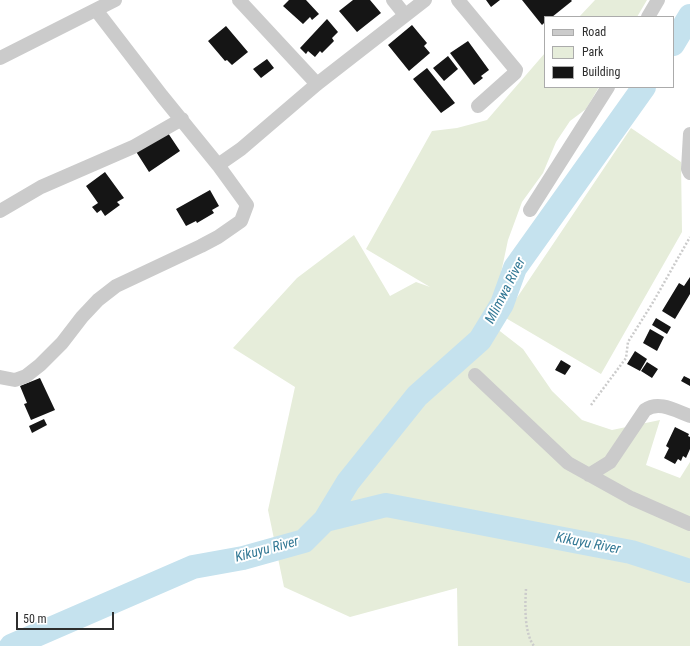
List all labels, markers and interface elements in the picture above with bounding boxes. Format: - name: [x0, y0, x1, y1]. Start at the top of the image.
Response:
- legend: [544, 16, 674, 88]
- text: Road: [582, 25, 606, 39]
- text: Park: [582, 45, 603, 59]
- text: Building: [582, 65, 620, 79]
- water label: Mlimwa River: [482, 255, 530, 327]
- water label: Kikuyu River: [554, 530, 622, 558]
- water label: Kikuyu River: [233, 533, 301, 567]
- scale bar: [18, 604, 116, 630]
- text: 50 m: [23, 612, 47, 626]

